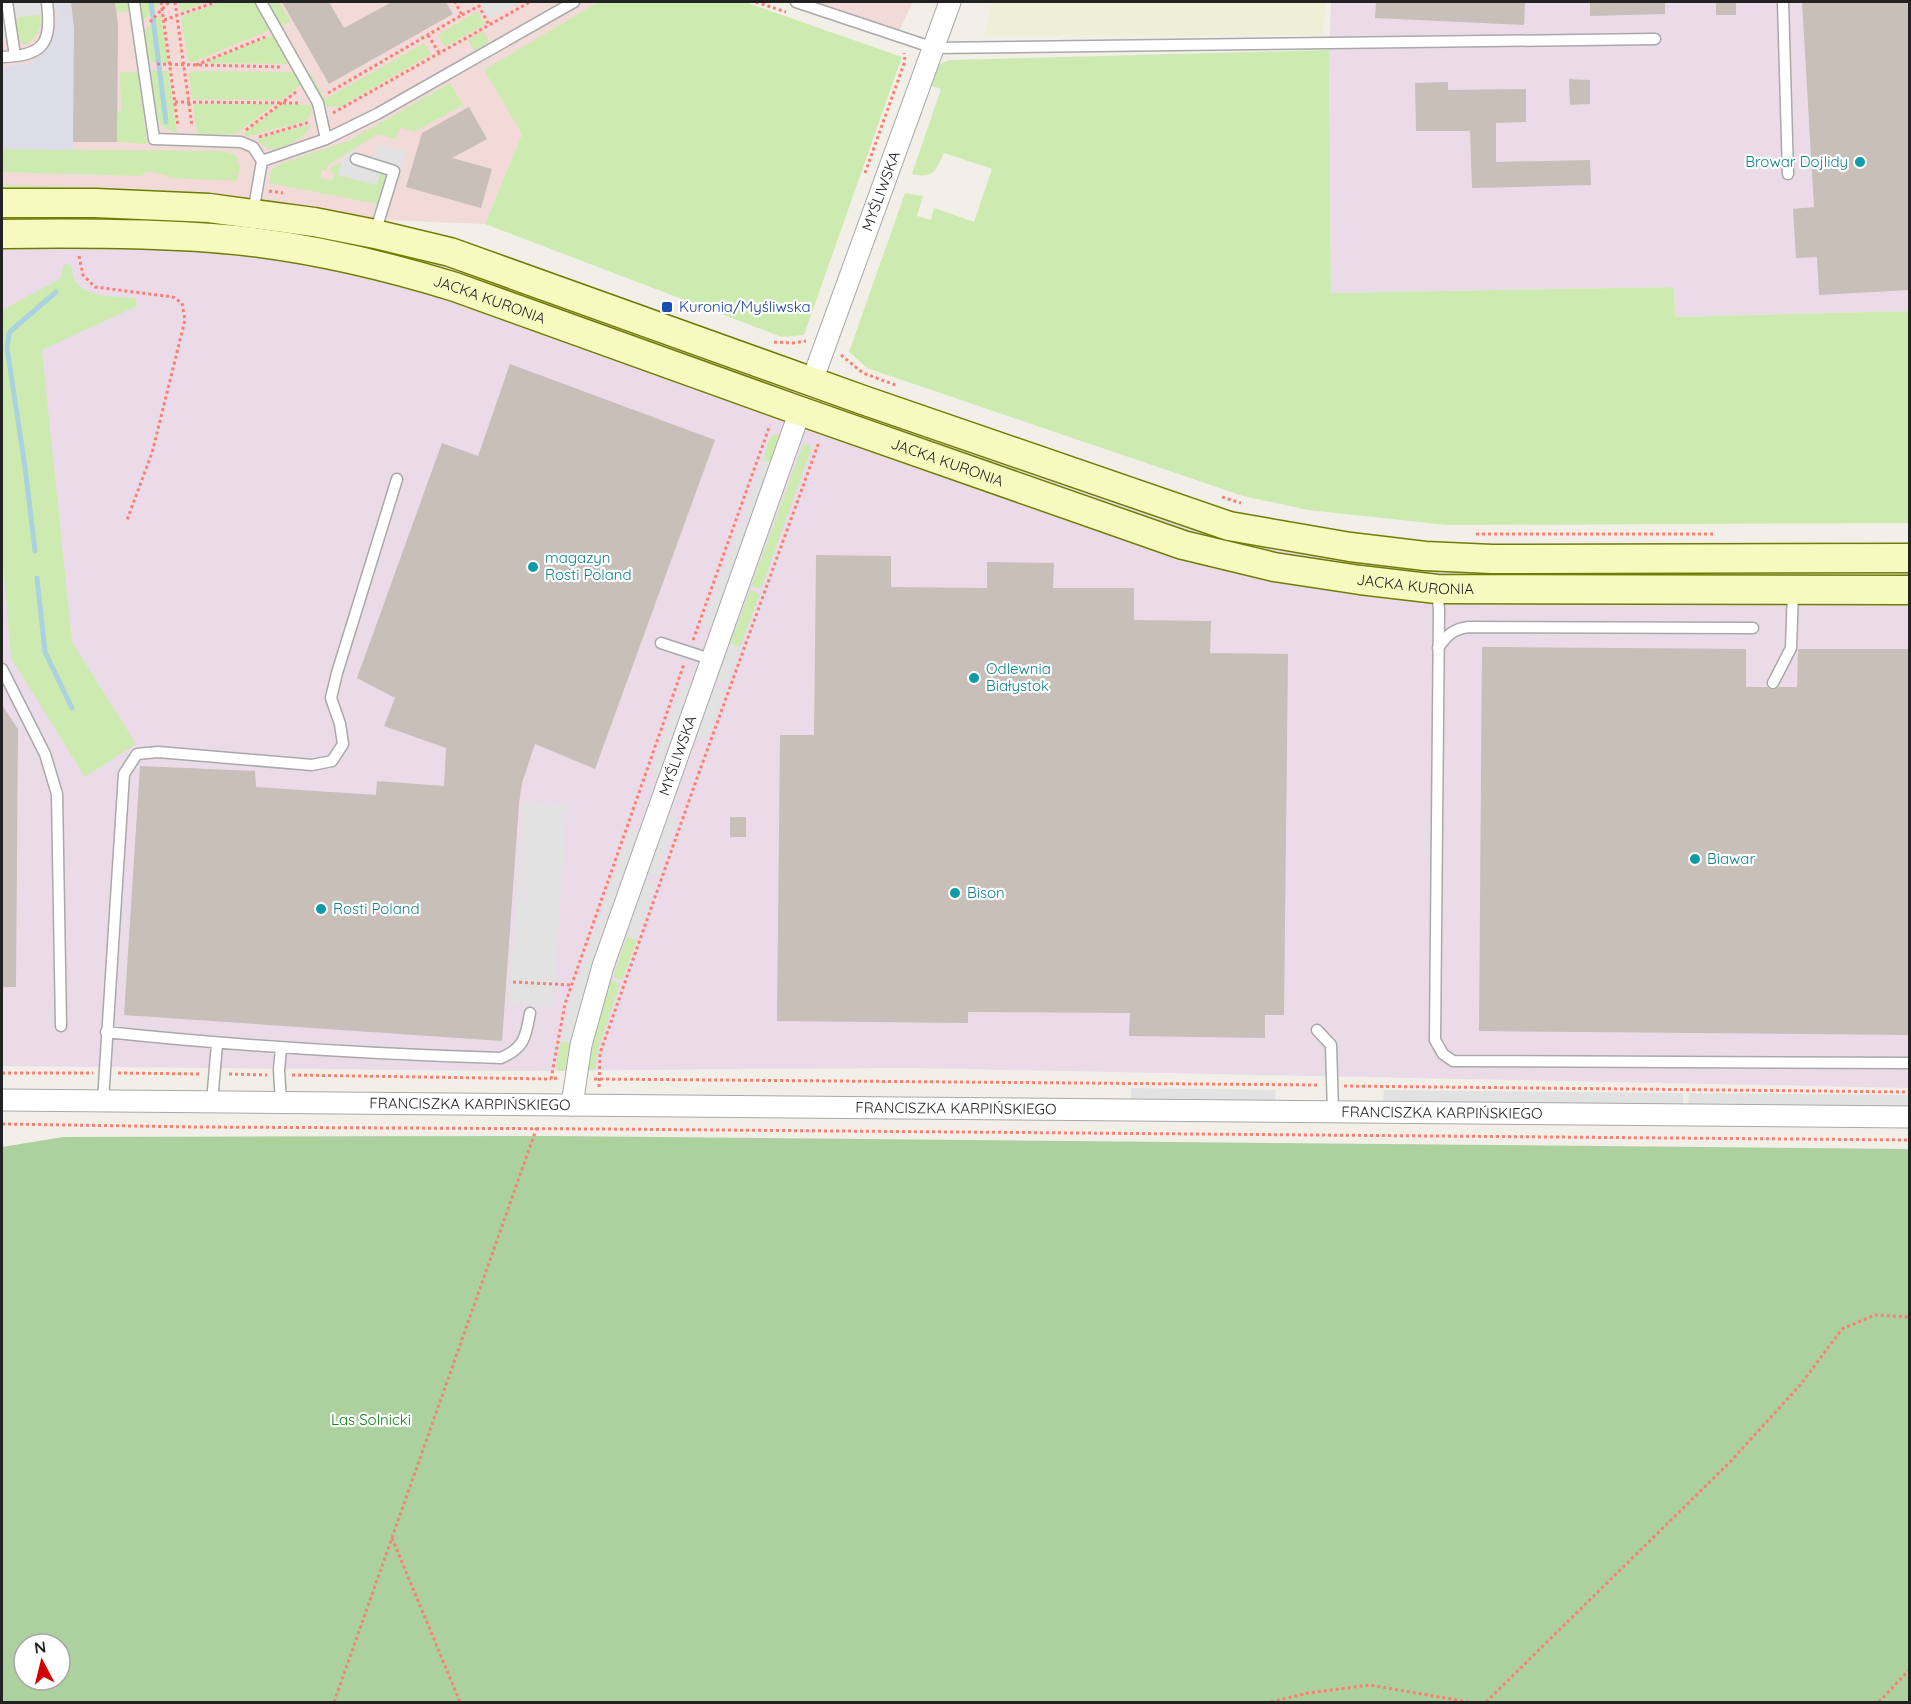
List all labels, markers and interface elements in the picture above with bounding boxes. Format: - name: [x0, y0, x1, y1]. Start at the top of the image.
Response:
- street label: MYŚLIWSKA: [857, 148, 904, 234]
- place label: Browar Dojlidy: [1745, 152, 1848, 171]
- marker: Browar Dojlidy: [1853, 155, 1867, 169]
- street label: JACKA KURONIA: [431, 271, 549, 328]
- place label: Kuronia/Myśliwska: [679, 297, 811, 316]
- marker: Kuronia/Myśliwska: [660, 300, 674, 314]
- street label: JACKA KURONIA: [888, 434, 1006, 491]
- place label: magazyn Rosti Poland: [545, 548, 632, 584]
- marker: magazyn Rosti Poland: [526, 560, 540, 574]
- street label: JACKA KURONIA: [1355, 570, 1474, 598]
- place label: Odlewnia Białystok: [986, 659, 1051, 695]
- marker: Odlewnia Białystok: [967, 671, 981, 685]
- street label: MYŚLIWSKA: [654, 713, 700, 798]
- place label: Biawar: [1707, 849, 1755, 868]
- marker: Biawar: [1688, 852, 1702, 866]
- place label: Bison: [967, 883, 1005, 902]
- marker: Bison: [948, 886, 962, 900]
- place label: Rosti Poland: [333, 899, 420, 918]
- marker: Rosti Poland: [314, 902, 328, 916]
- street label: FRANCISZKA KARPIŃSKIEGO: [369, 1093, 571, 1114]
- street label: FRANCISZKA KARPIŃSKIEGO: [855, 1098, 1057, 1118]
- street label: FRANCISZKA KARPIŃSKIEGO: [1341, 1102, 1543, 1123]
- park label: Las Solnicki: [331, 1410, 411, 1429]
- north arrow: [12, 1632, 72, 1692]
- text: N: [33, 1636, 47, 1658]

